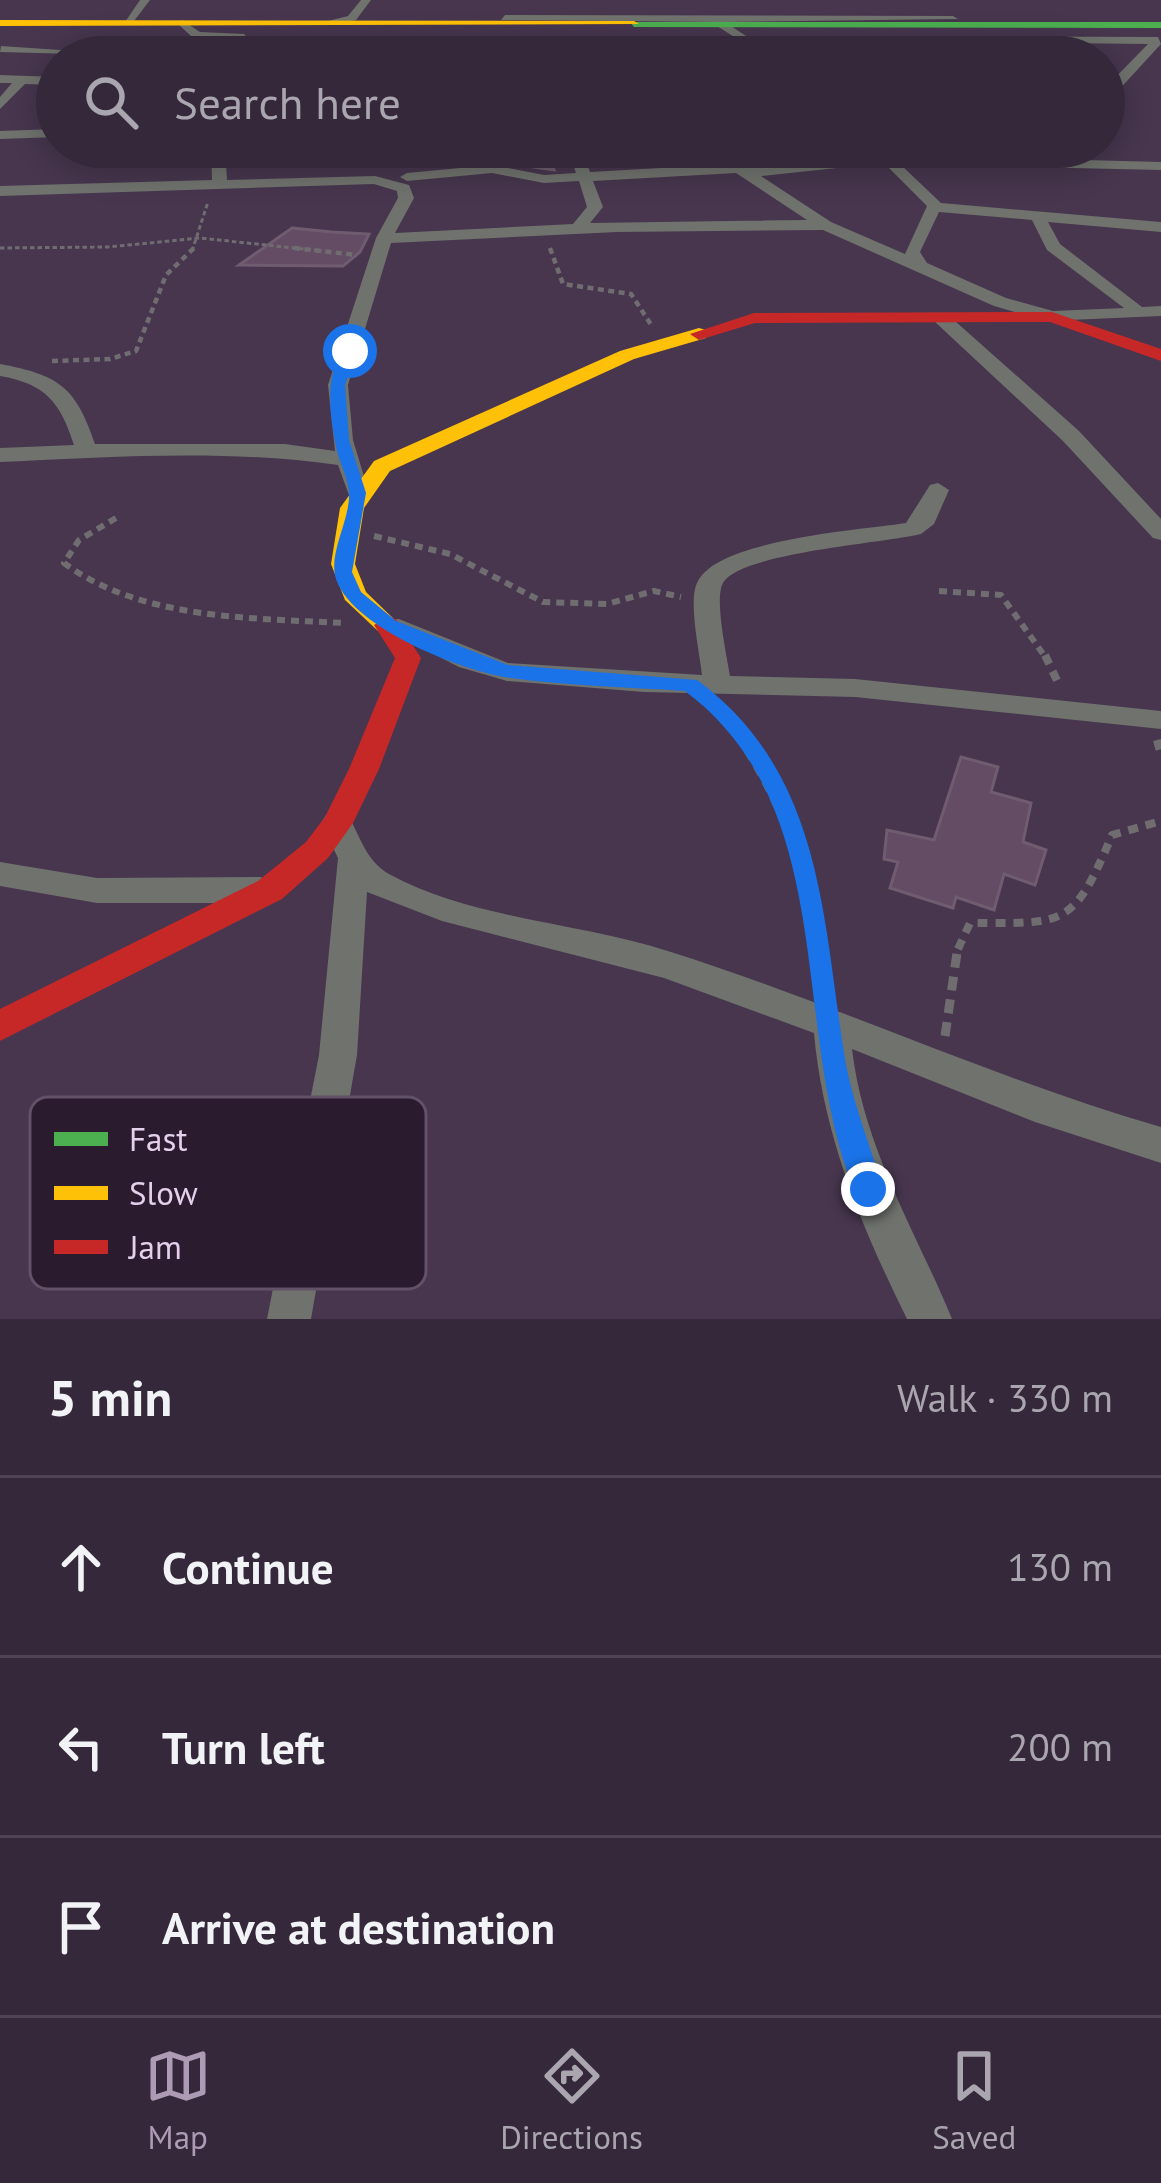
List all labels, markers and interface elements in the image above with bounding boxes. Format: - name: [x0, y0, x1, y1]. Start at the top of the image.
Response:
- search box: [36, 36, 1125, 168]
- icon: search: [78, 69, 144, 135]
- text: Search here: [174, 73, 401, 131]
- route start: [323, 324, 377, 378]
- legend: [30, 1097, 426, 1289]
- text: Fast: [129, 1117, 188, 1160]
- route end: [841, 1162, 895, 1216]
- text: Slow: [129, 1171, 198, 1214]
- text: Jam: [127, 1225, 182, 1268]
- text: 5 min: [48, 1364, 172, 1430]
- text: Walk · 330 m: [897, 1372, 1113, 1423]
- icon: ahead: [48, 1534, 114, 1600]
- text: Continue: [162, 1538, 334, 1596]
- text: 130 m: [1007, 1541, 1113, 1592]
- icon: left: [48, 1714, 114, 1780]
- text: Turn left: [162, 1718, 325, 1776]
- text: 200 m: [1007, 1721, 1113, 1772]
- icon: arrive: [48, 1894, 114, 1960]
- text: Arrive at destination: [162, 1898, 555, 1956]
- tab: Map: [145, 2043, 211, 2158]
- tab: Directions: [500, 2043, 643, 2158]
- tab: Saved: [932, 2043, 1016, 2158]

